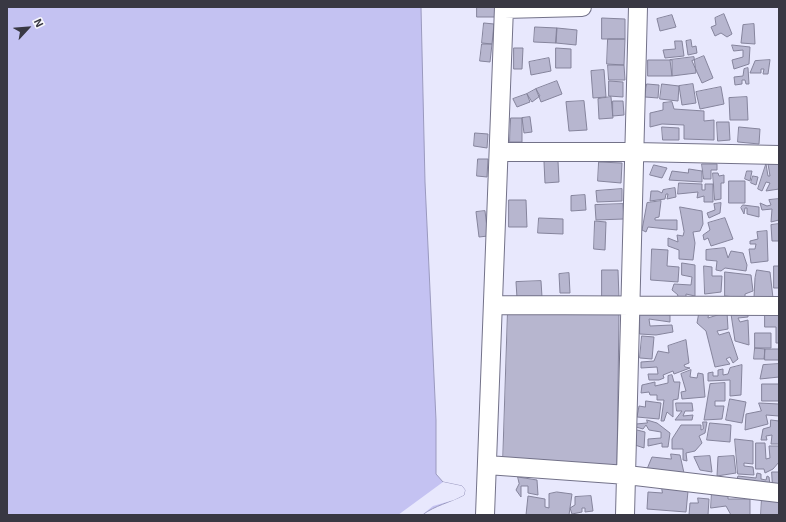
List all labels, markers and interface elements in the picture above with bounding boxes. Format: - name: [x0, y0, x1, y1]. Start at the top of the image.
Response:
- north arrow: [8, 8, 48, 48]
- text: N: [32, 16, 47, 29]

